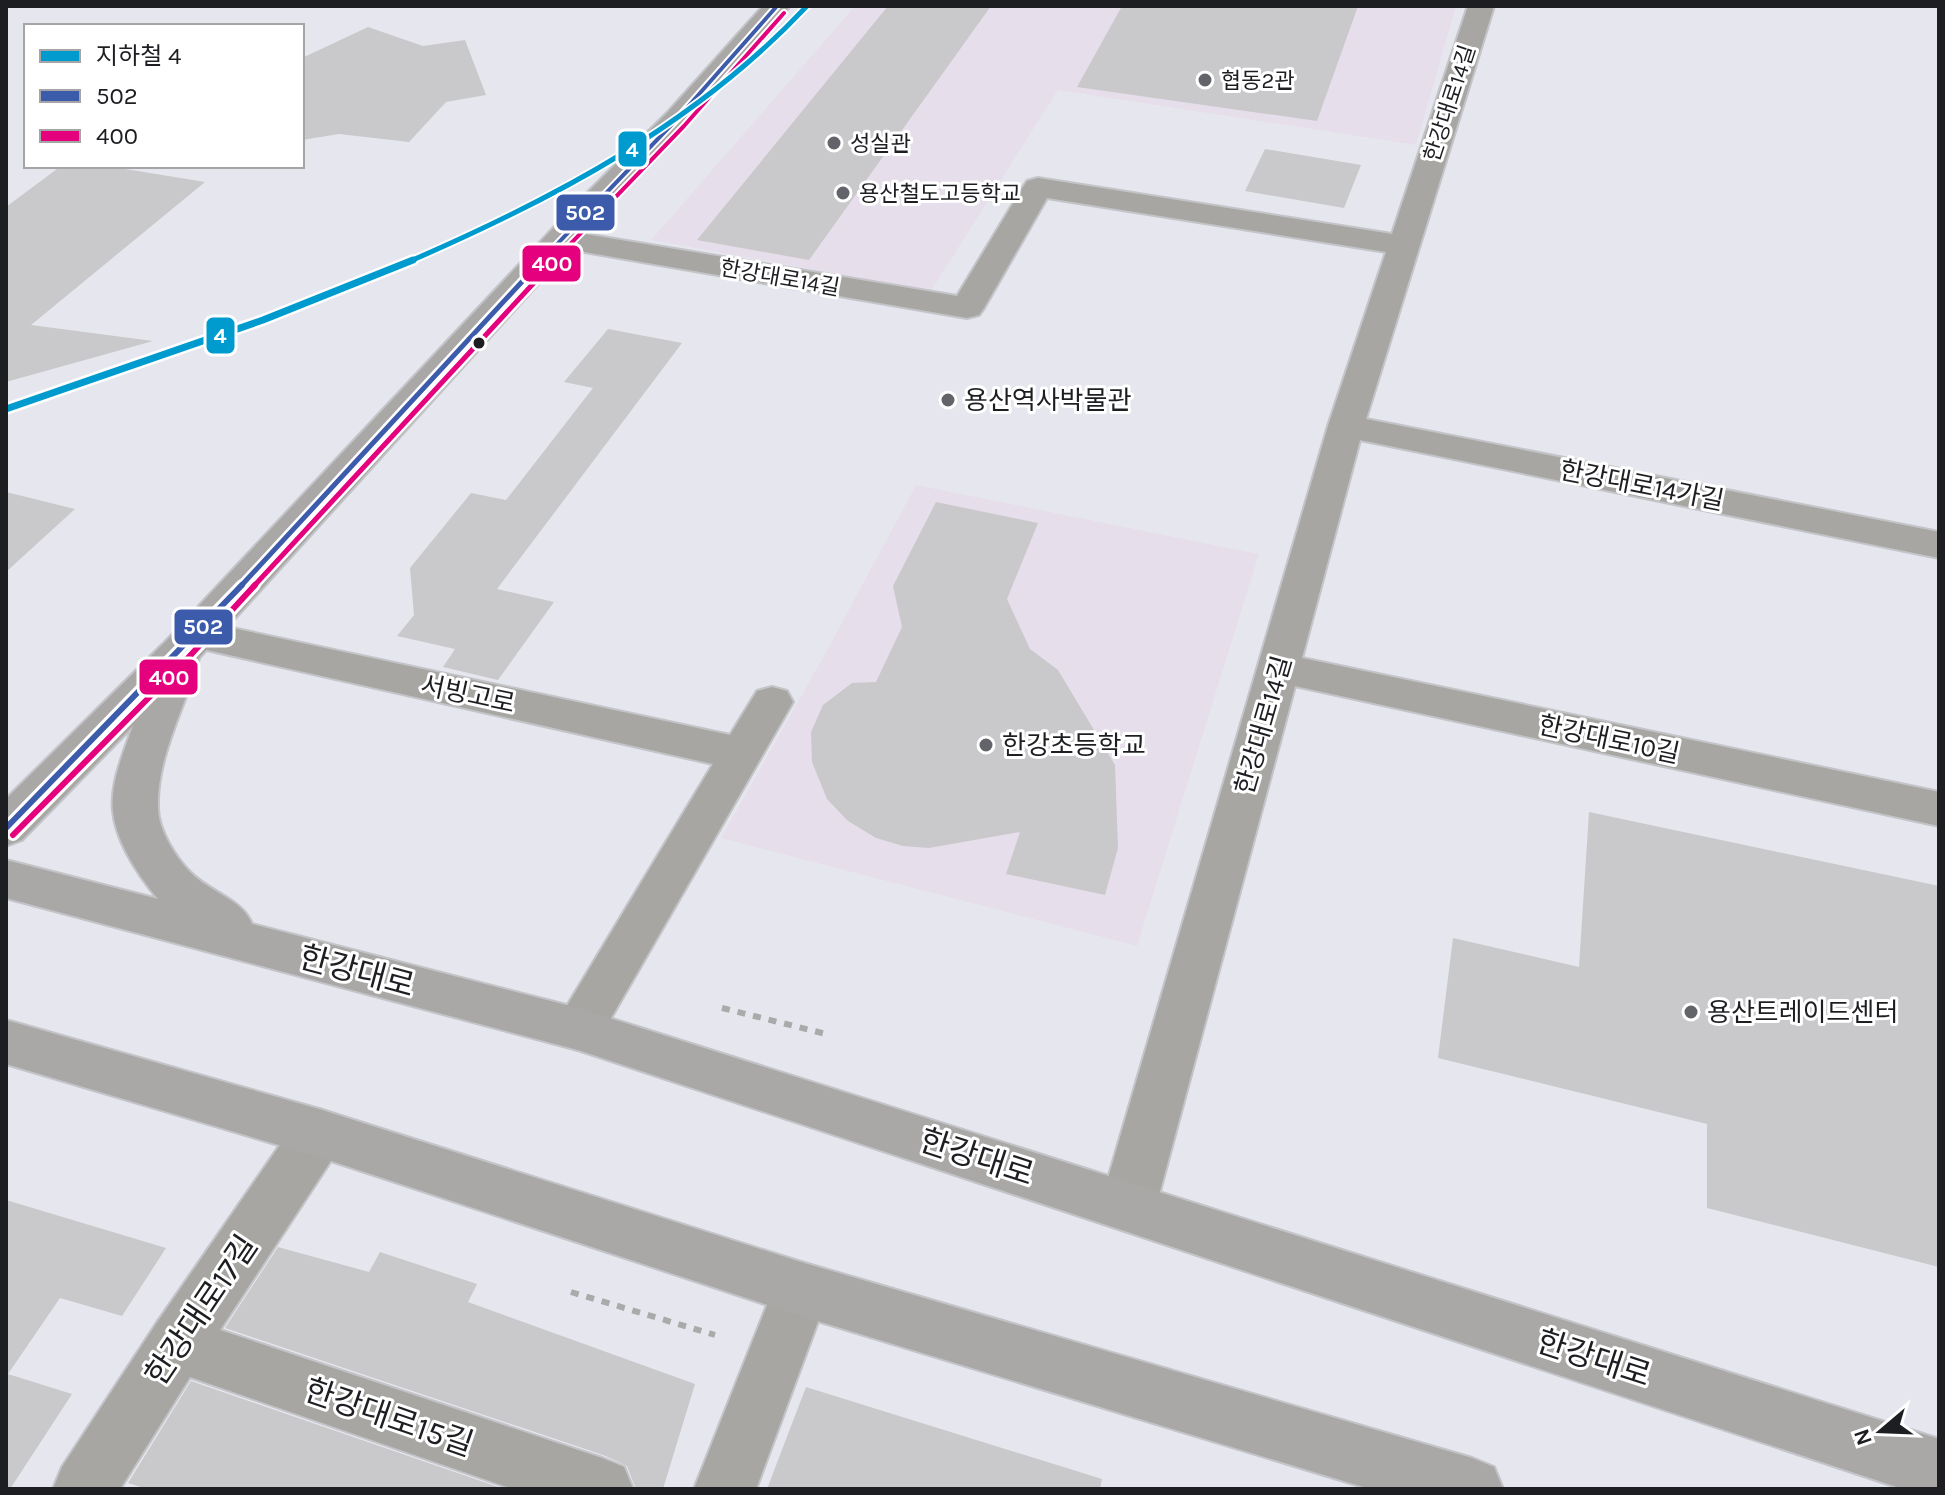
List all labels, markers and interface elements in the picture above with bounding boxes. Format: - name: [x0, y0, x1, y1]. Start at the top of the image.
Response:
- legend: [24, 24, 304, 168]
- text: 지하철 4: [96, 42, 181, 70]
- street label: 한강대로14길: [1419, 42, 1481, 165]
- place label: 협동2관: [1221, 68, 1294, 94]
- marker: 협동2관: [1196, 71, 1214, 89]
- text: 502: [96, 82, 138, 110]
- text: 400: [96, 122, 138, 150]
- line badge: 4: [617, 130, 648, 168]
- place label: 성실관: [850, 131, 911, 157]
- marker: 성실관: [825, 134, 843, 152]
- text: 4: [625, 137, 639, 163]
- place label: 용산철도고등학교: [859, 181, 1021, 207]
- marker: 용산철도고등학교: [834, 184, 852, 202]
- line badge: 502: [555, 193, 616, 232]
- text: 502: [565, 200, 605, 226]
- line badge: 400: [521, 244, 582, 283]
- text: 400: [532, 251, 572, 277]
- street label: 한강대로14길: [718, 255, 842, 301]
- line badge: 4: [205, 316, 236, 355]
- text: 4: [213, 323, 227, 349]
- unlabelled marker: [471, 335, 487, 351]
- place label: 용산역사박물관: [964, 385, 1132, 416]
- marker: 용산역사박물관: [939, 391, 957, 409]
- street label: 한강대로14가길: [1557, 454, 1727, 517]
- line badge: 502: [173, 608, 234, 646]
- text: 502: [183, 614, 223, 640]
- street label: 한강대로14길: [1229, 652, 1298, 798]
- line badge: 400: [138, 658, 199, 696]
- text: 400: [149, 665, 189, 691]
- street label: 서빙고로: [418, 669, 518, 720]
- street label: 한강대로10길: [1535, 709, 1682, 770]
- place label: 한강초등학교: [1002, 730, 1146, 761]
- marker: 한강초등학교: [977, 736, 995, 754]
- street label: 한강대로: [295, 938, 419, 1005]
- place label: 용산트레이드센터: [1707, 997, 1898, 1028]
- marker: 용산트레이드센터: [1682, 1003, 1700, 1021]
- street label: 한강대로: [915, 1122, 1039, 1193]
- street label: 한강대로17길: [138, 1228, 265, 1392]
- street label: 한강대로: [1532, 1323, 1656, 1394]
- street label: 한강대로15길: [300, 1371, 478, 1464]
- north arrow: [1841, 1391, 1921, 1471]
- text: N: [1848, 1425, 1878, 1449]

